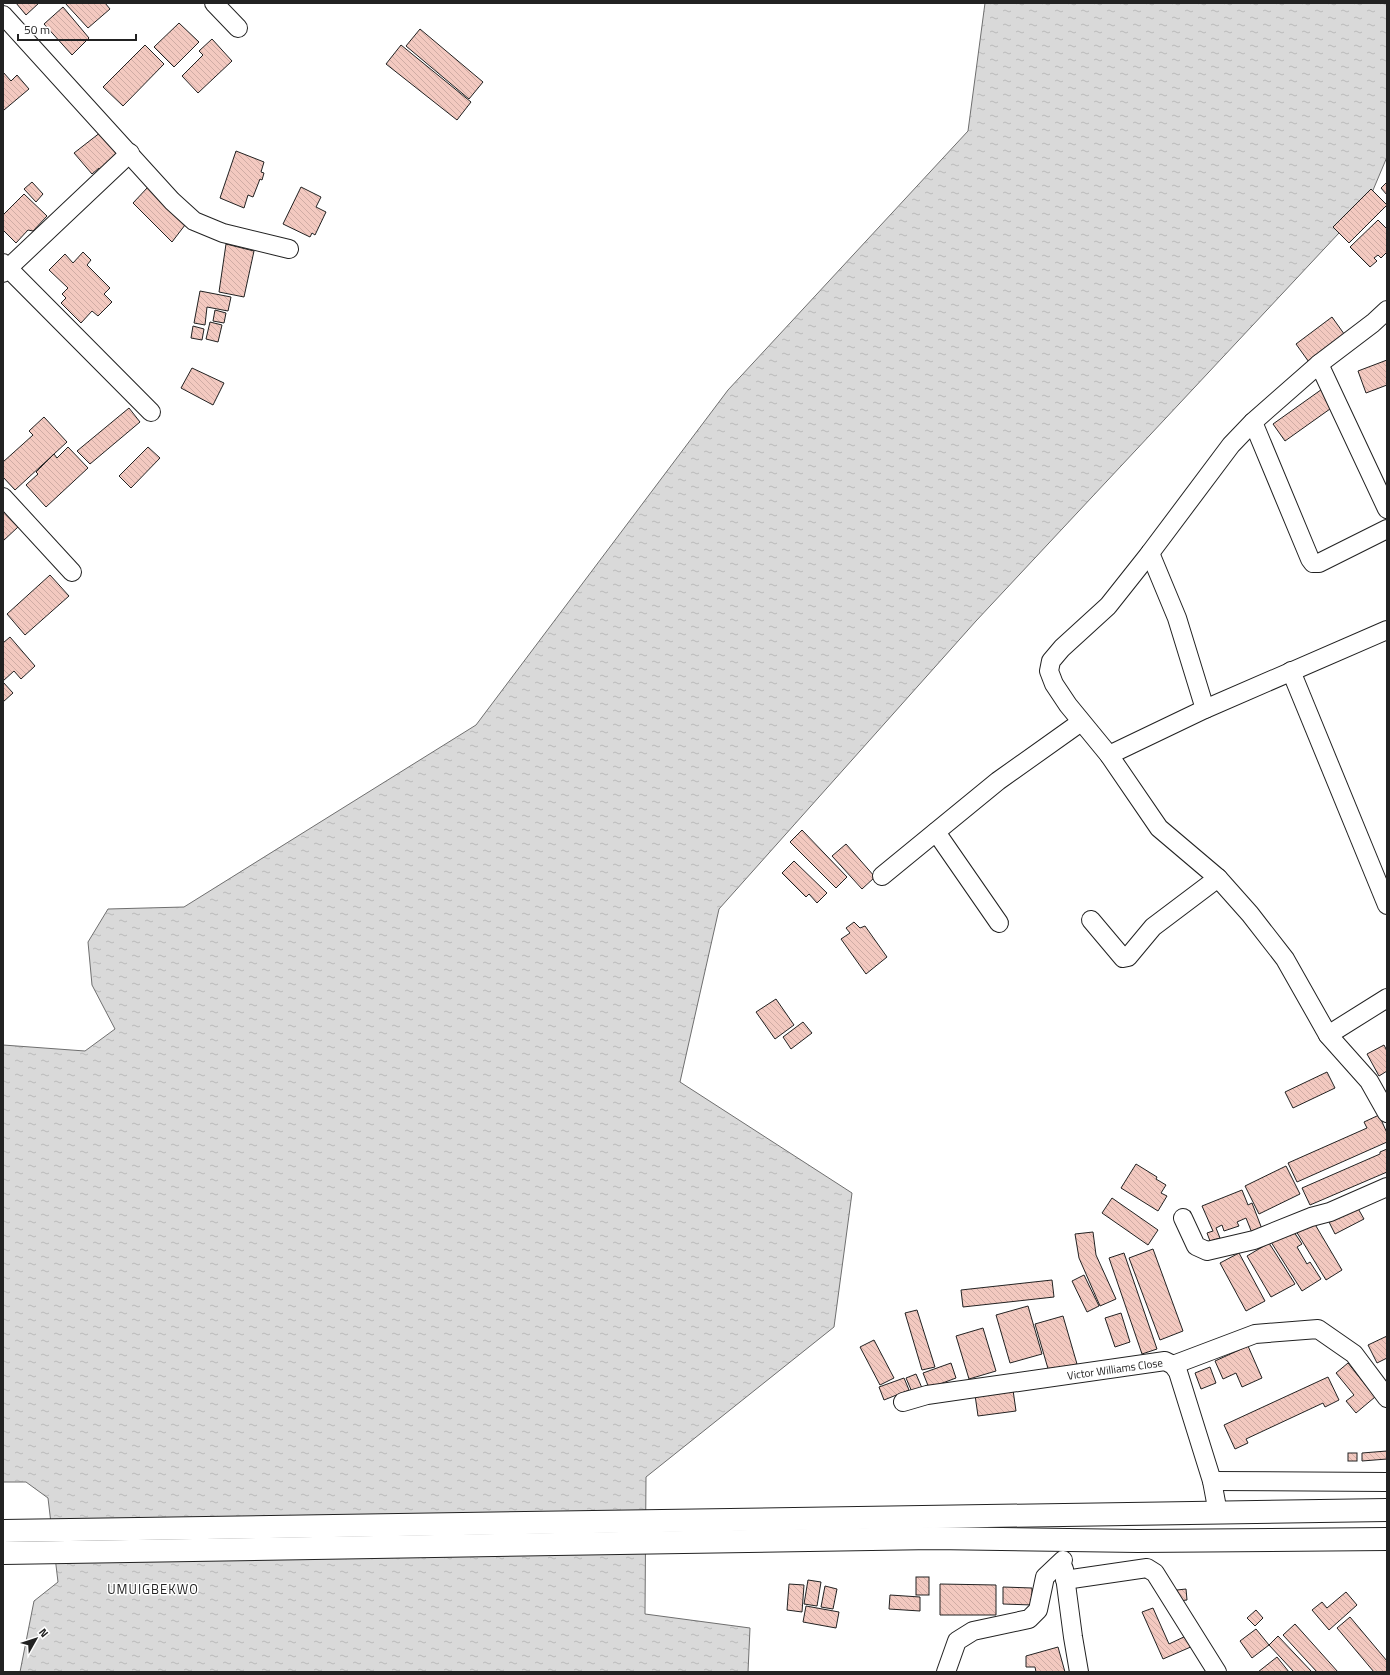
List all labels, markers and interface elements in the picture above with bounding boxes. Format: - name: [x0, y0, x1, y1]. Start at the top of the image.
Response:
- scale bar: [18, 16, 136, 42]
- text: 50 m: [24, 20, 50, 39]
- street label: Victor Williams Close: [1066, 1354, 1164, 1384]
- district label: UMUIGBEKWO: [107, 1579, 199, 1599]
- north arrow: [16, 1619, 56, 1659]
- text: N: [35, 1625, 52, 1641]

